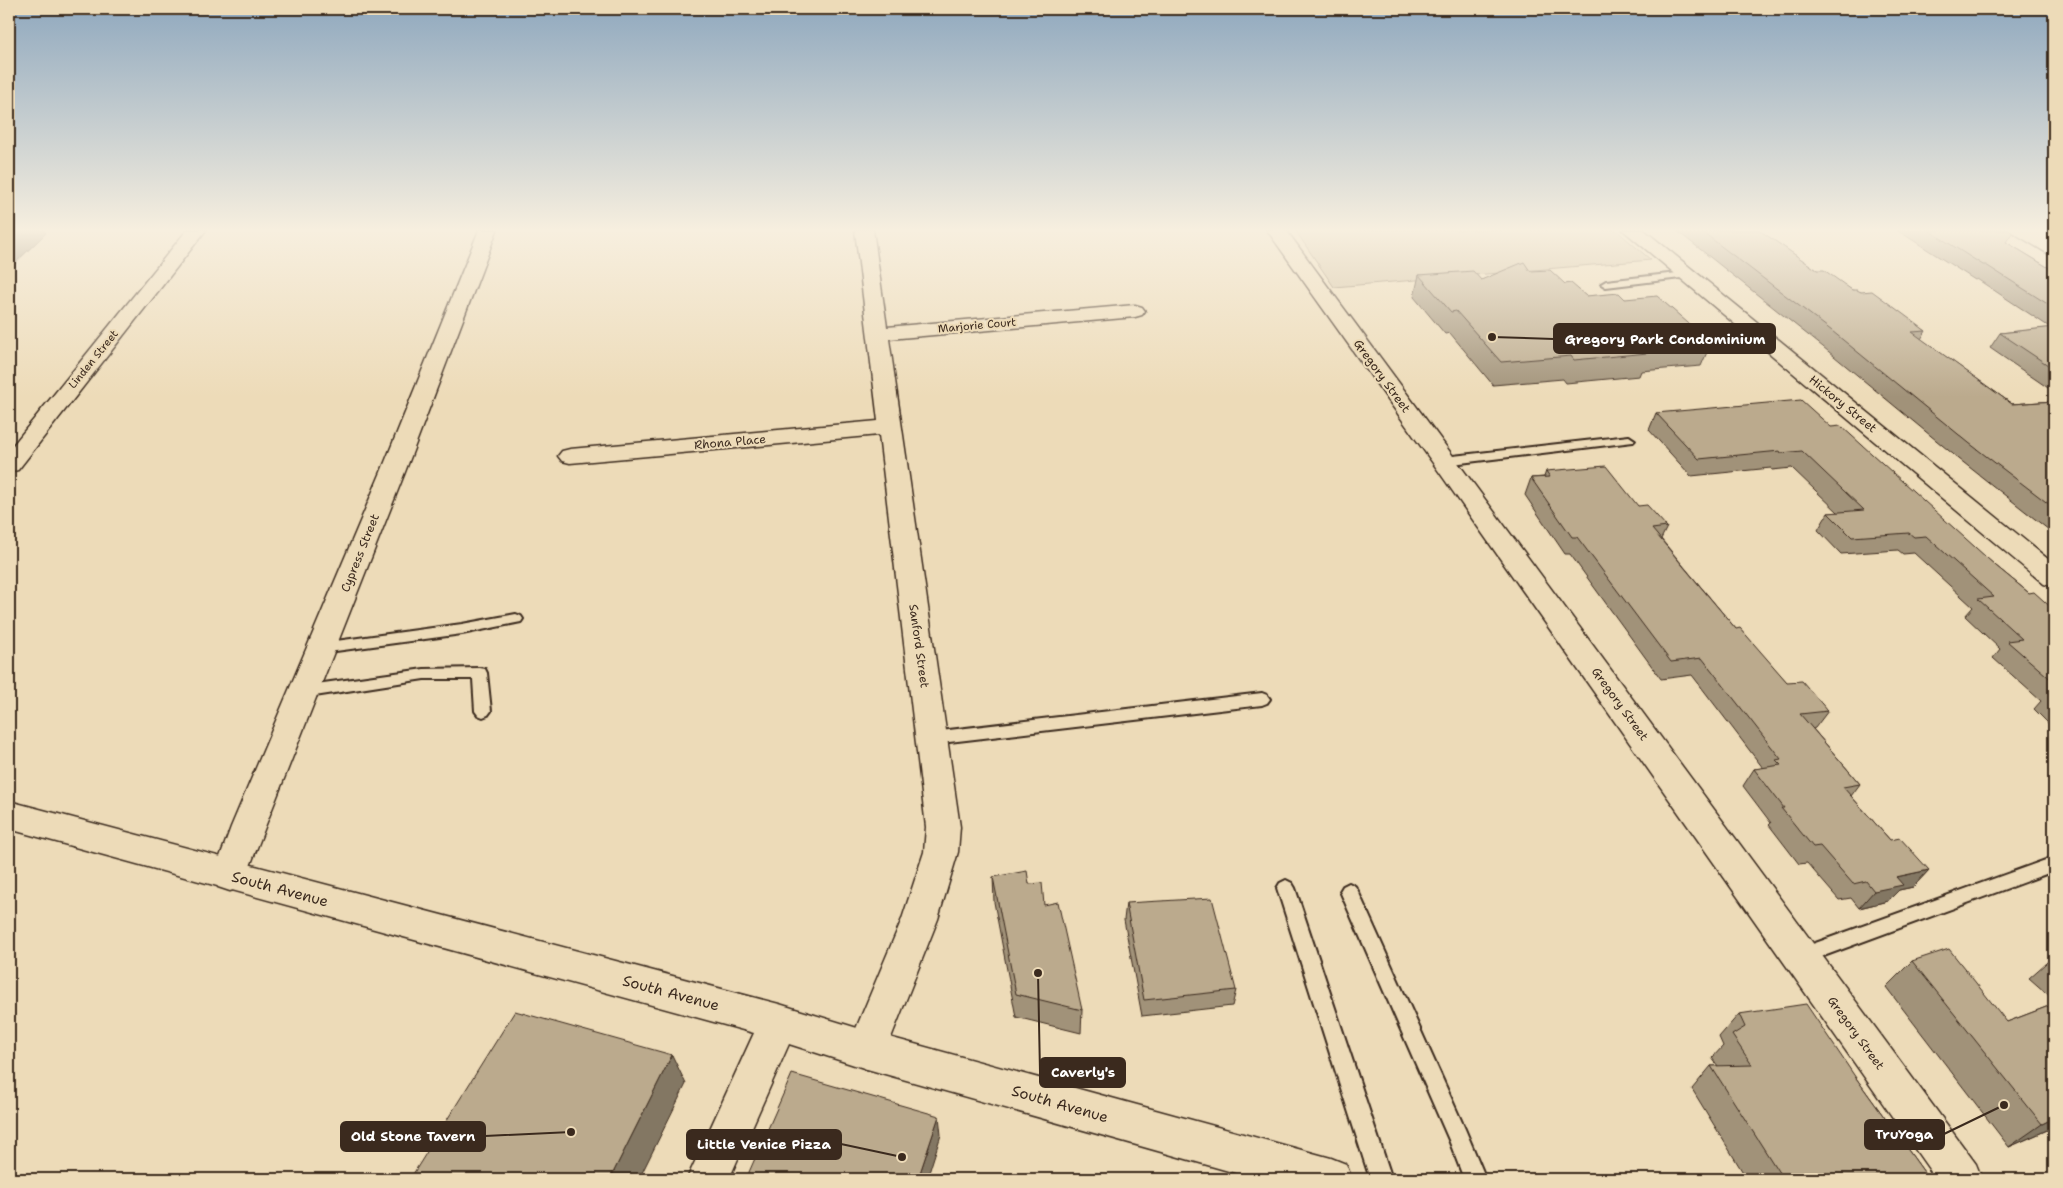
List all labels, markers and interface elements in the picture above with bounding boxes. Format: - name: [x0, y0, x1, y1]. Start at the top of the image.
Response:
- street label: Marjorie Court: [937, 315, 1017, 336]
- callout: Gregory Park Condominium: [1554, 324, 1775, 353]
- street label: Linden Street: [65, 327, 122, 392]
- text: Gregory Park Condominium: [1564, 330, 1766, 348]
- street label: Gregory Street: [1350, 336, 1414, 416]
- street label: Hickory Street: [1806, 372, 1880, 436]
- street label: Rhona Place: [693, 431, 767, 453]
- street label: Cypress Street: [337, 511, 383, 595]
- street label: Sanford Street: [905, 603, 933, 689]
- street label: Gregory Street: [1588, 664, 1652, 744]
- street label: South Avenue: [229, 866, 331, 912]
- street label: South Avenue: [620, 970, 722, 1016]
- street label: Gregory Street: [1824, 993, 1888, 1073]
- callout: Caverly's: [1040, 1058, 1125, 1087]
- text: Caverly's: [1051, 1063, 1115, 1081]
- street label: South Avenue: [1009, 1081, 1111, 1127]
- callout: TruYoga: [1865, 1120, 1944, 1149]
- callout: Old Stone Tavern: [341, 1122, 485, 1151]
- text: TruYoga: [1875, 1125, 1934, 1143]
- text: Old Stone Tavern: [351, 1127, 475, 1145]
- callout: Little Venice Pizza: [687, 1130, 841, 1159]
- text: Little Venice Pizza: [697, 1135, 831, 1153]

